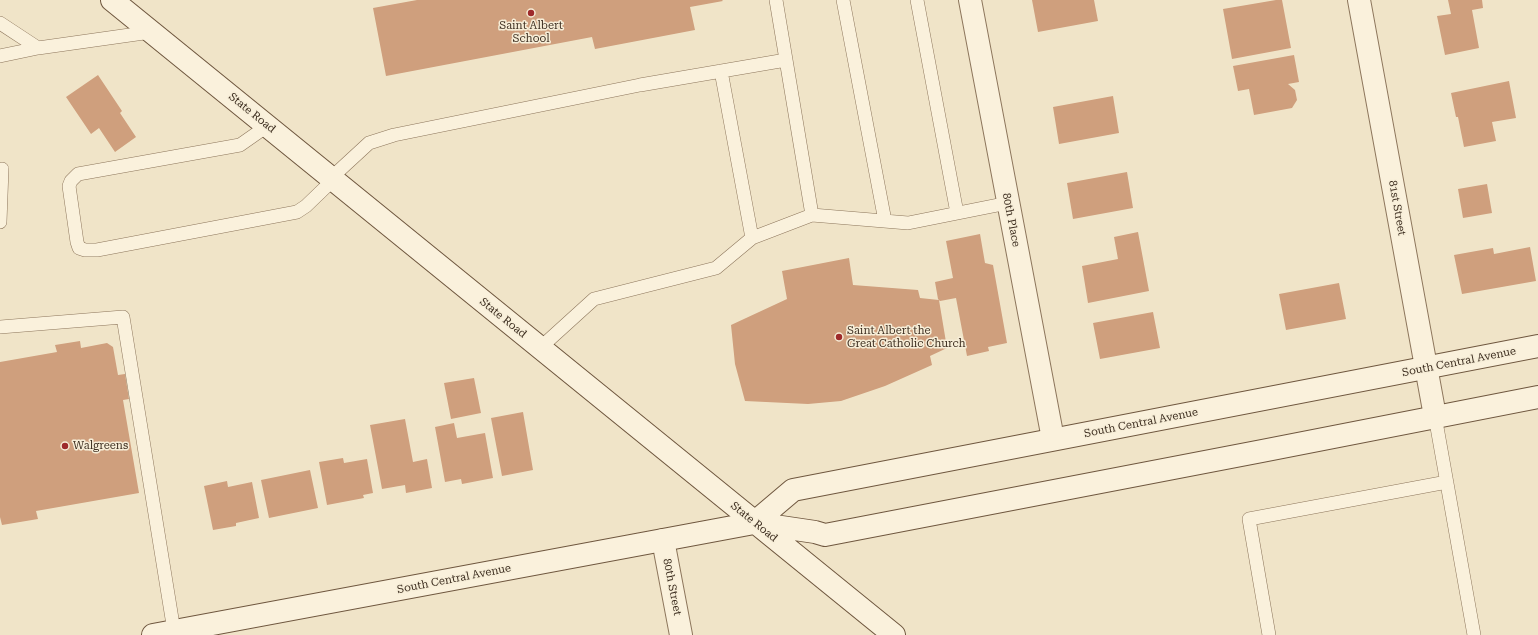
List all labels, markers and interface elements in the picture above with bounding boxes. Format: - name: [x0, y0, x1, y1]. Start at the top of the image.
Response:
- marker: Saint Albert School: [526, 8, 536, 18]
- place label: Saint Albert School: [499, 19, 563, 45]
- street label: State Road: [226, 90, 278, 136]
- street label: 81st Street: [1386, 179, 1408, 237]
- street label: 80th Place: [999, 192, 1023, 248]
- street label: State Road: [477, 295, 529, 341]
- place label: Saint Albert the Great Catholic Church: [847, 324, 966, 350]
- marker: Saint Albert the Great Catholic Church: [834, 332, 844, 342]
- street label: South Central Avenue: [1401, 344, 1517, 380]
- street label: South Central Avenue: [1083, 405, 1199, 441]
- place label: Walgreens: [73, 439, 128, 453]
- marker: Walgreens: [60, 441, 70, 451]
- street label: State Road: [728, 499, 780, 545]
- street label: 80th Street: [660, 557, 684, 617]
- street label: South Central Avenue: [396, 561, 512, 597]

